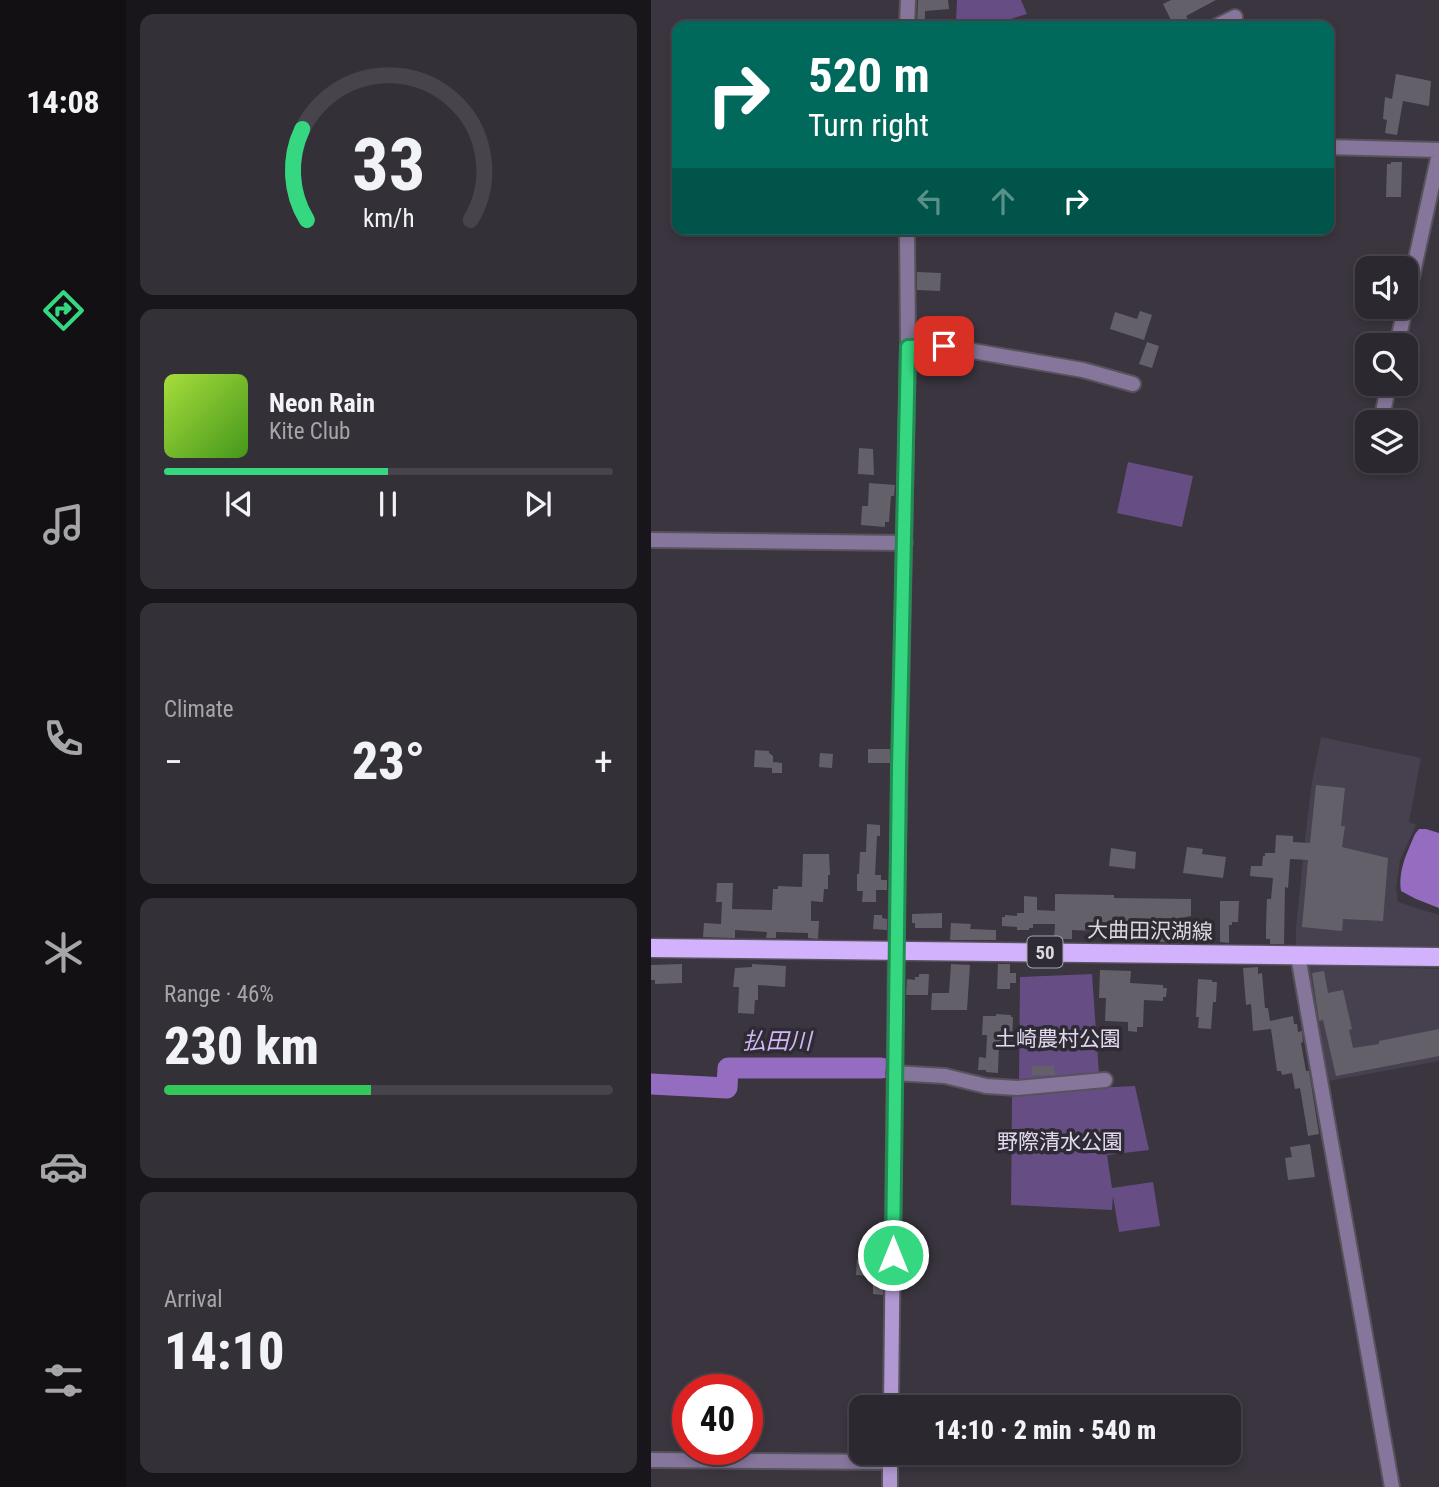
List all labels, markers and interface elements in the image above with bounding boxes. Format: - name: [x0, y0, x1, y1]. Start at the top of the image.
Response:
- text: 520 m: [808, 47, 930, 104]
- icon: right: [693, 49, 784, 140]
- text: 14:08: [26, 83, 100, 121]
- text: Turn right: [808, 106, 929, 144]
- text: 33: [352, 123, 425, 209]
- icon: left: [911, 182, 949, 220]
- icon: ahead: [984, 182, 1022, 220]
- icon: right: [1057, 182, 1095, 220]
- text: km/h: [363, 204, 414, 233]
- map controls: [1355, 256, 1418, 473]
- button: sound: [1355, 256, 1418, 319]
- icon: directions: [39, 286, 88, 335]
- pin: [914, 316, 974, 376]
- icon: arrive: [925, 327, 963, 365]
- button: search: [1355, 333, 1418, 396]
- text: Neon Rain: [269, 388, 375, 418]
- button: layers: [1355, 410, 1418, 473]
- text: Kite Club: [269, 418, 350, 445]
- icon: previous: [220, 485, 258, 523]
- icon: pause: [369, 485, 407, 523]
- icon: next: [519, 485, 557, 523]
- icon: music: [39, 500, 88, 549]
- text: Climate: [164, 696, 234, 723]
- icon: phone: [39, 714, 88, 763]
- text: 23°: [352, 731, 425, 792]
- text: −: [164, 740, 183, 784]
- text: +: [594, 740, 613, 784]
- street label: 大曲田沢湖線: [1087, 918, 1213, 944]
- icon: climate: [39, 928, 88, 977]
- road number: 50: [1027, 936, 1063, 968]
- text: Range · 46%: [164, 981, 274, 1008]
- text: 230 km: [164, 1016, 319, 1077]
- park label: 土崎農村公園: [995, 1027, 1121, 1051]
- water label: 払田川: [743, 1028, 815, 1055]
- park label: 野際清水公園: [997, 1130, 1123, 1154]
- icon: car: [39, 1142, 88, 1191]
- position arrow: [856, 1218, 930, 1292]
- text: Arrival: [164, 1286, 223, 1313]
- text: 14:10: [164, 1321, 284, 1382]
- icon: filters: [39, 1356, 88, 1405]
- speed limit sign: 40: [672, 1374, 763, 1465]
- text: 14:10 · 2 min · 540 m: [934, 1415, 1156, 1445]

